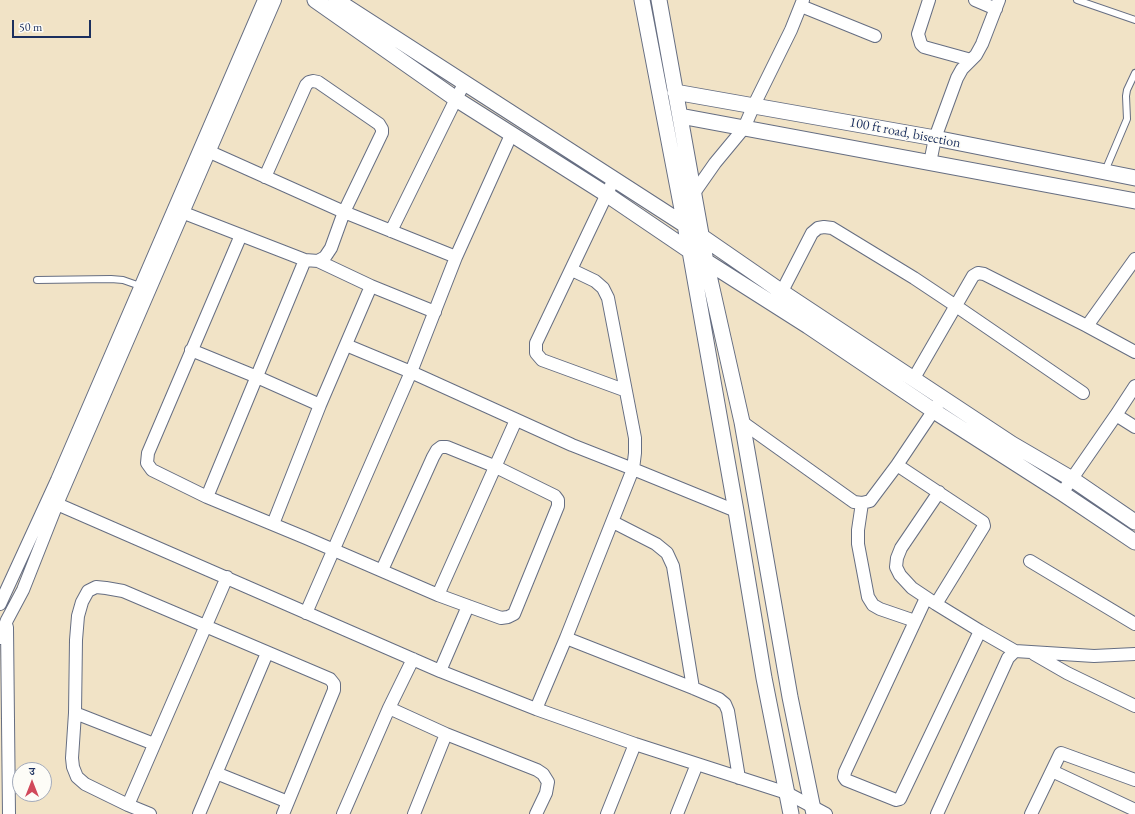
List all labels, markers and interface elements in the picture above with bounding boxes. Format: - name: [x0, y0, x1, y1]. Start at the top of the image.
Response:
- scale bar: [14, 12, 93, 38]
- text: 50 m: [19, 19, 42, 35]
- street label: 100 ft road, bisection: [848, 114, 962, 152]
- north arrow: [12, 762, 52, 802]
- text: उ: [29, 764, 35, 778]

